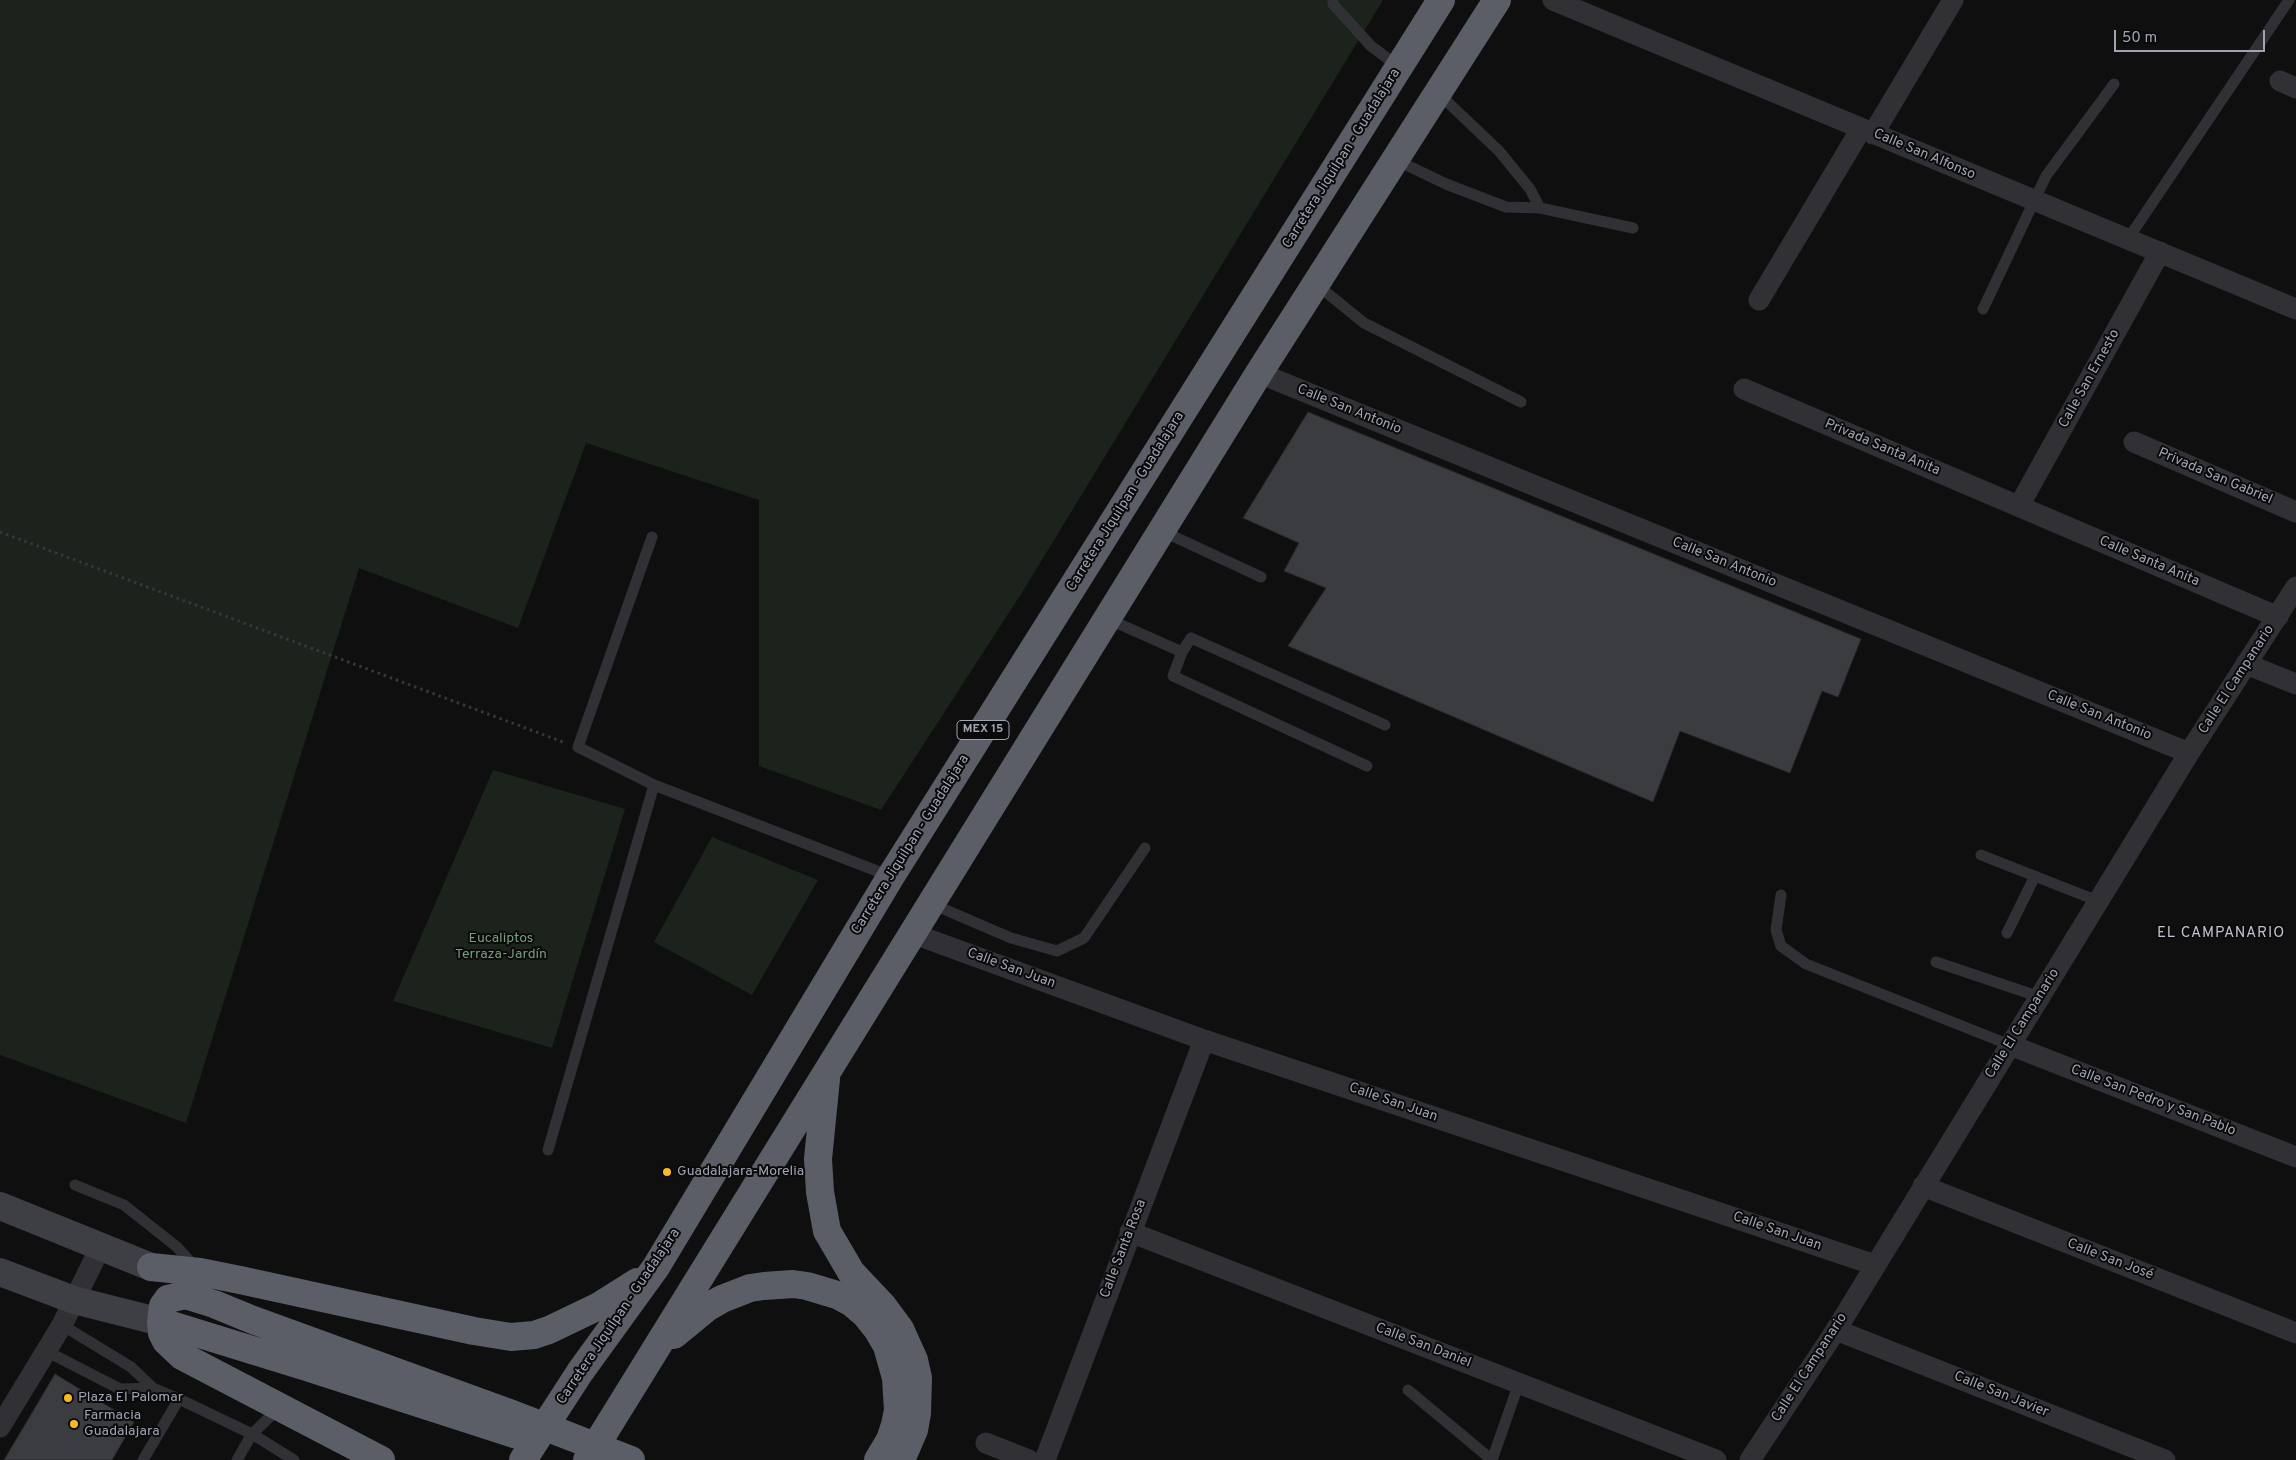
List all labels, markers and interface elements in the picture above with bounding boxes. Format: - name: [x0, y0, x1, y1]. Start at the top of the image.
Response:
- scale bar: [2116, 20, 2267, 52]
- text: 50 m: [2122, 29, 2157, 48]
- street label: Carretera Jiquilpan - Guadalajara: [1280, 66, 1404, 252]
- street label: Calle San Alfonso: [1871, 126, 1977, 184]
- street label: Calle San Ernesto: [2056, 327, 2124, 431]
- street label: Calle San Antonio: [1294, 381, 1404, 439]
- street label: Carretera Jiquilpan - Guadalajara: [1064, 409, 1188, 595]
- street label: Privada Santa Anita: [1822, 416, 1942, 480]
- street label: Privada San Gabriel: [2155, 445, 2275, 509]
- street label: Calle Santa Anita: [2096, 533, 2202, 591]
- street label: Calle San Antonio: [1669, 534, 1779, 592]
- street label: Calle El Campanario: [2196, 622, 2278, 738]
- street label: Calle San Antonio: [2044, 687, 2154, 745]
- road number: MEX 15: [957, 720, 1009, 740]
- street label: Carretera Jiquilpan - Guadalajara: [849, 752, 973, 938]
- district label: EL CAMPANARIO: [2155, 925, 2287, 943]
- park label: Eucaliptos Terraza-Jardín: [455, 931, 547, 964]
- street label: Calle San Juan: [965, 945, 1057, 993]
- street label: Calle El Campanario: [1982, 966, 2064, 1082]
- street label: Calle San Pedro y San Pablo: [2068, 1062, 2238, 1140]
- street label: Calle San Juan: [1346, 1080, 1440, 1126]
- place label: Guadalajara-Morelia: [677, 1164, 804, 1180]
- marker: Guadalajara-Morelia: [661, 1166, 673, 1178]
- street label: Calle Santa Rosa: [1097, 1197, 1151, 1301]
- street label: Calle San Juan: [1730, 1209, 1824, 1255]
- street label: Carretera Jiquilpan - Guadalajara: [554, 1226, 684, 1408]
- street label: Calle San José: [2065, 1236, 2155, 1284]
- street label: Calle El Campanario: [1769, 1310, 1851, 1426]
- street label: Calle San Daniel: [1373, 1320, 1473, 1372]
- street label: Calle San Javier: [1951, 1368, 2051, 1422]
- place label: Plaza El Palomar: [78, 1390, 183, 1406]
- marker: Plaza El Palomar: [62, 1392, 74, 1404]
- place label: Farmacia Guadalajara: [84, 1408, 160, 1440]
- marker: Farmacia Guadalajara: [68, 1418, 80, 1430]

